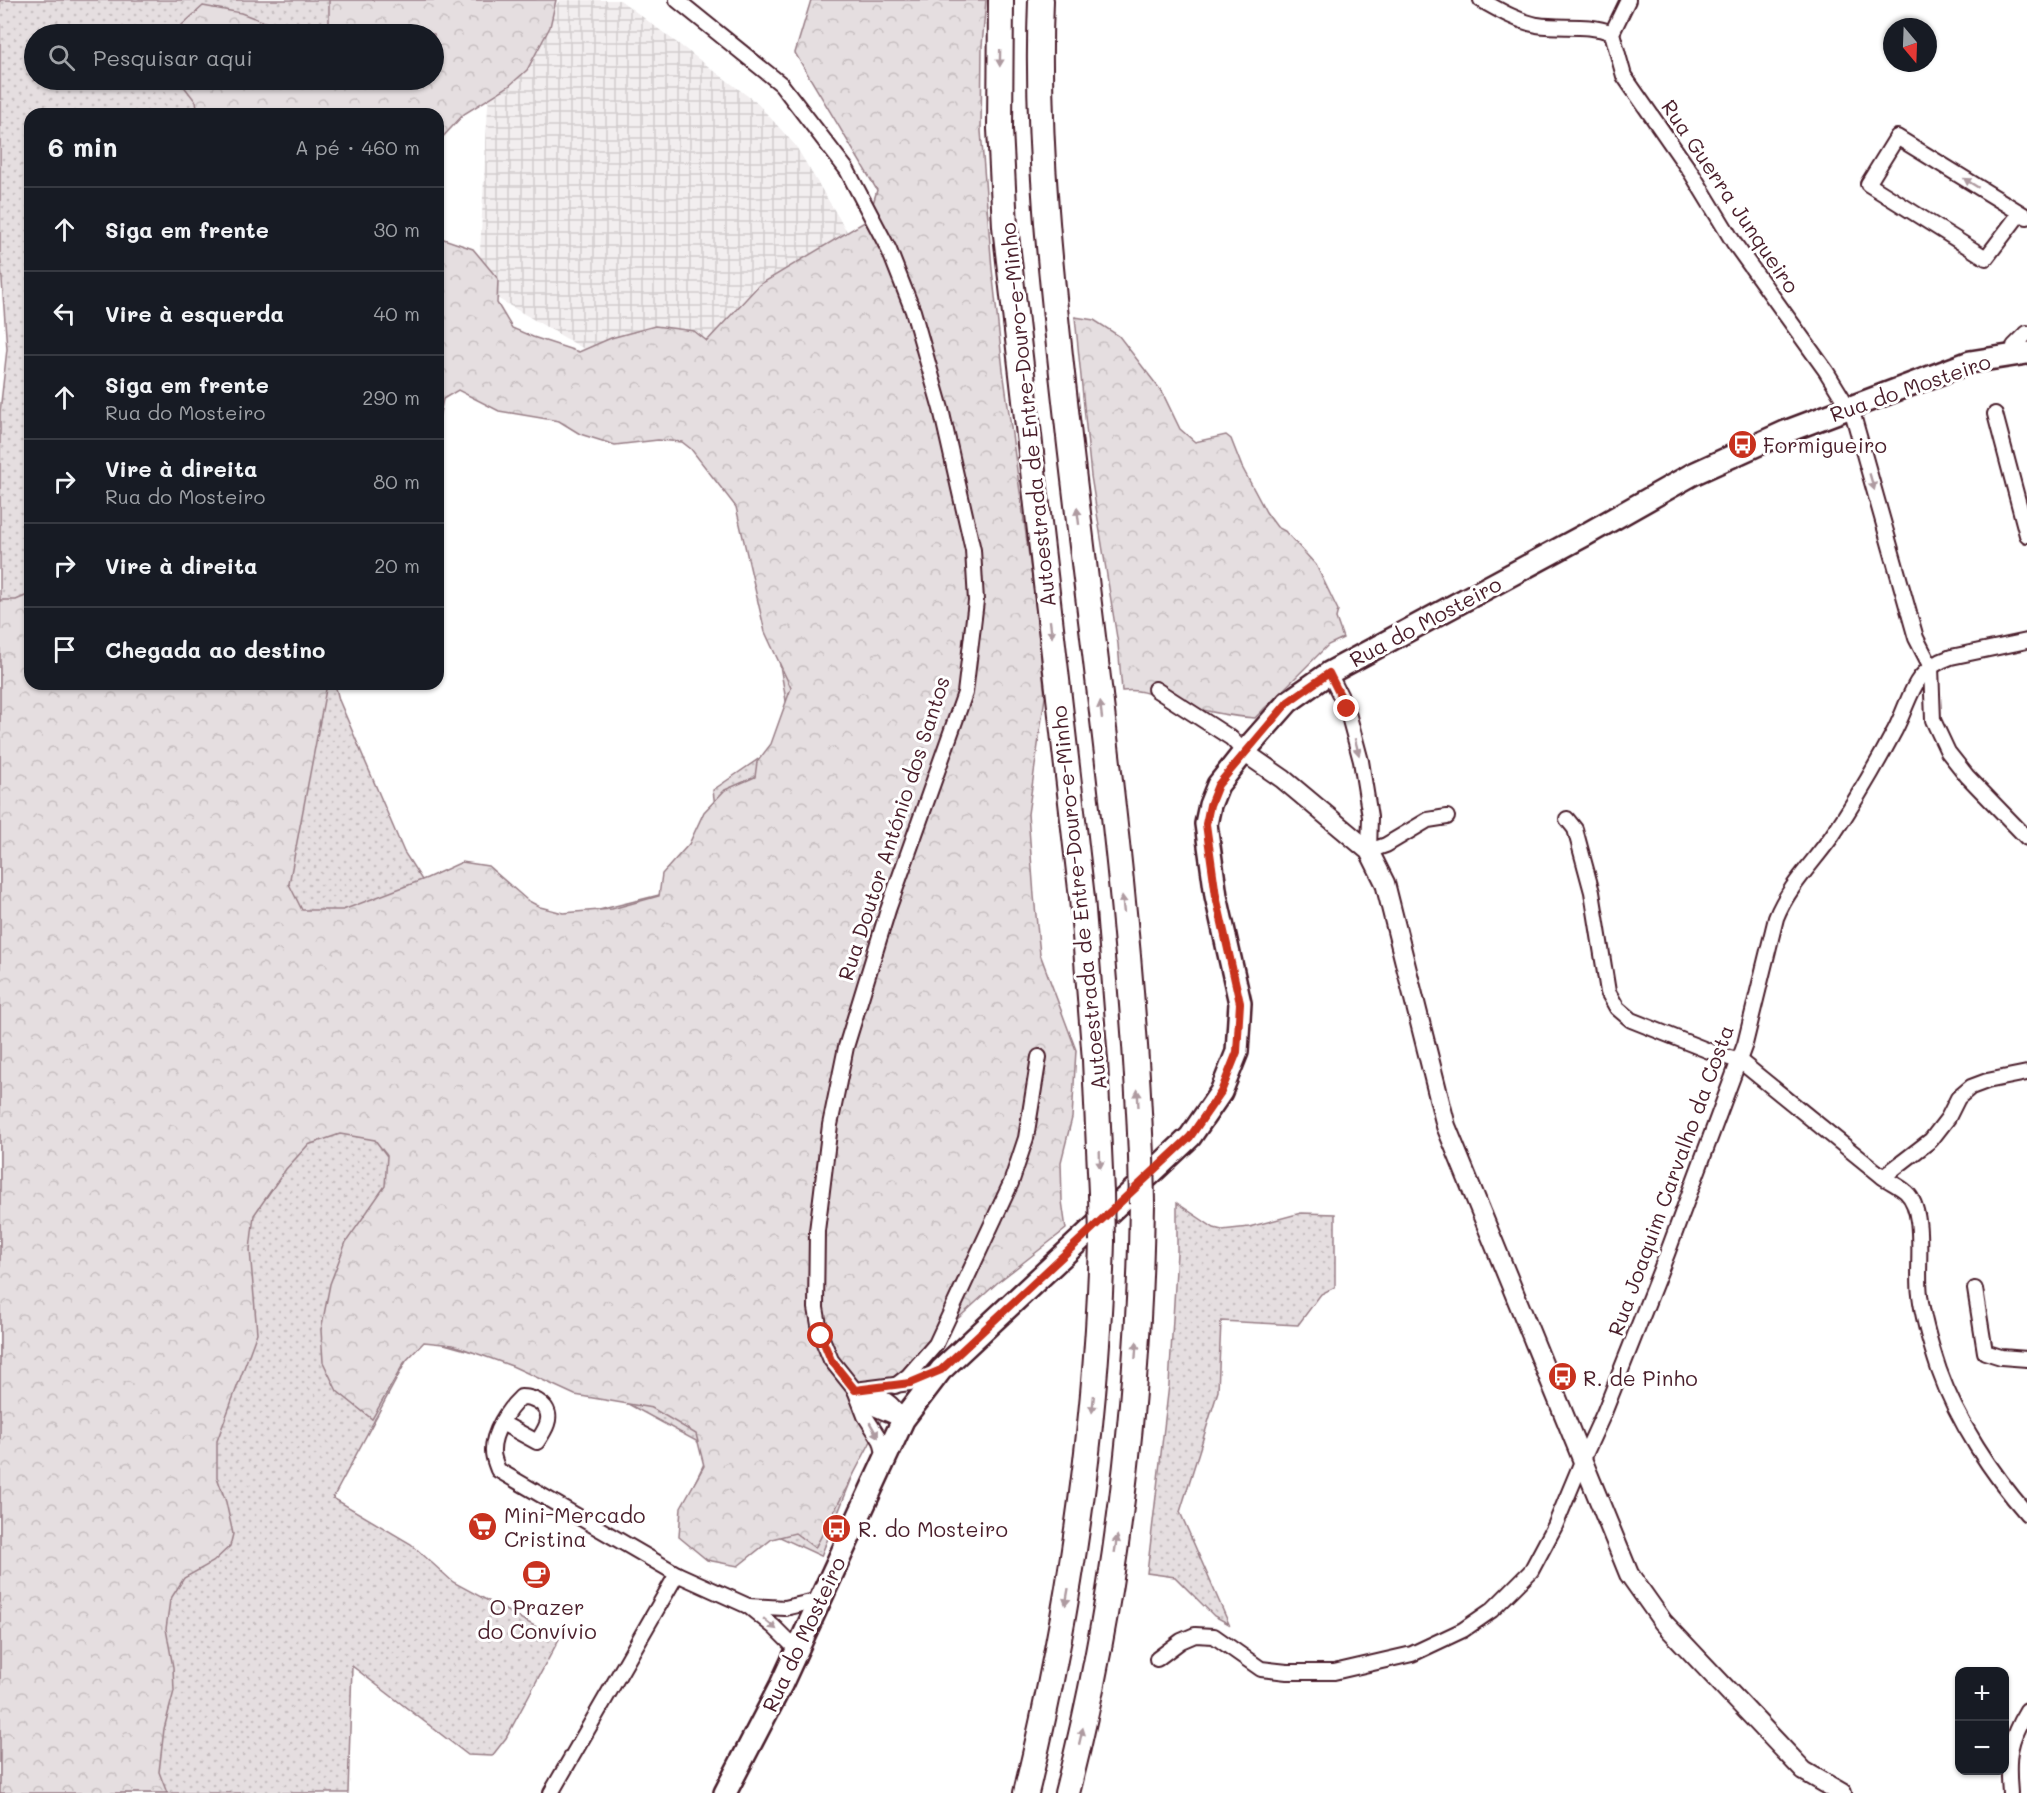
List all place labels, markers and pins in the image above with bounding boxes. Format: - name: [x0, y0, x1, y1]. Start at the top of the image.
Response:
- bus stop icon: Formigueiro: [1726, 428, 1758, 460]
- place label: Formigueiro: [1763, 431, 1887, 458]
- bus stop icon: R. de Pinho: [1546, 1361, 1578, 1393]
- place label: R. de Pinho: [1583, 1364, 1698, 1391]
- place label: Mini-Mercado Cristina: [504, 1501, 646, 1552]
- supermarket icon: Mini-Mercado Cristina: [467, 1510, 499, 1542]
- bus stop icon: R. do Mosteiro: [821, 1512, 853, 1544]
- place label: R. do Mosteiro: [858, 1515, 1008, 1542]
- cafe icon: O Prazer do Convívio: [521, 1559, 553, 1591]
- place label: O Prazer do Convívio: [477, 1593, 597, 1644]

